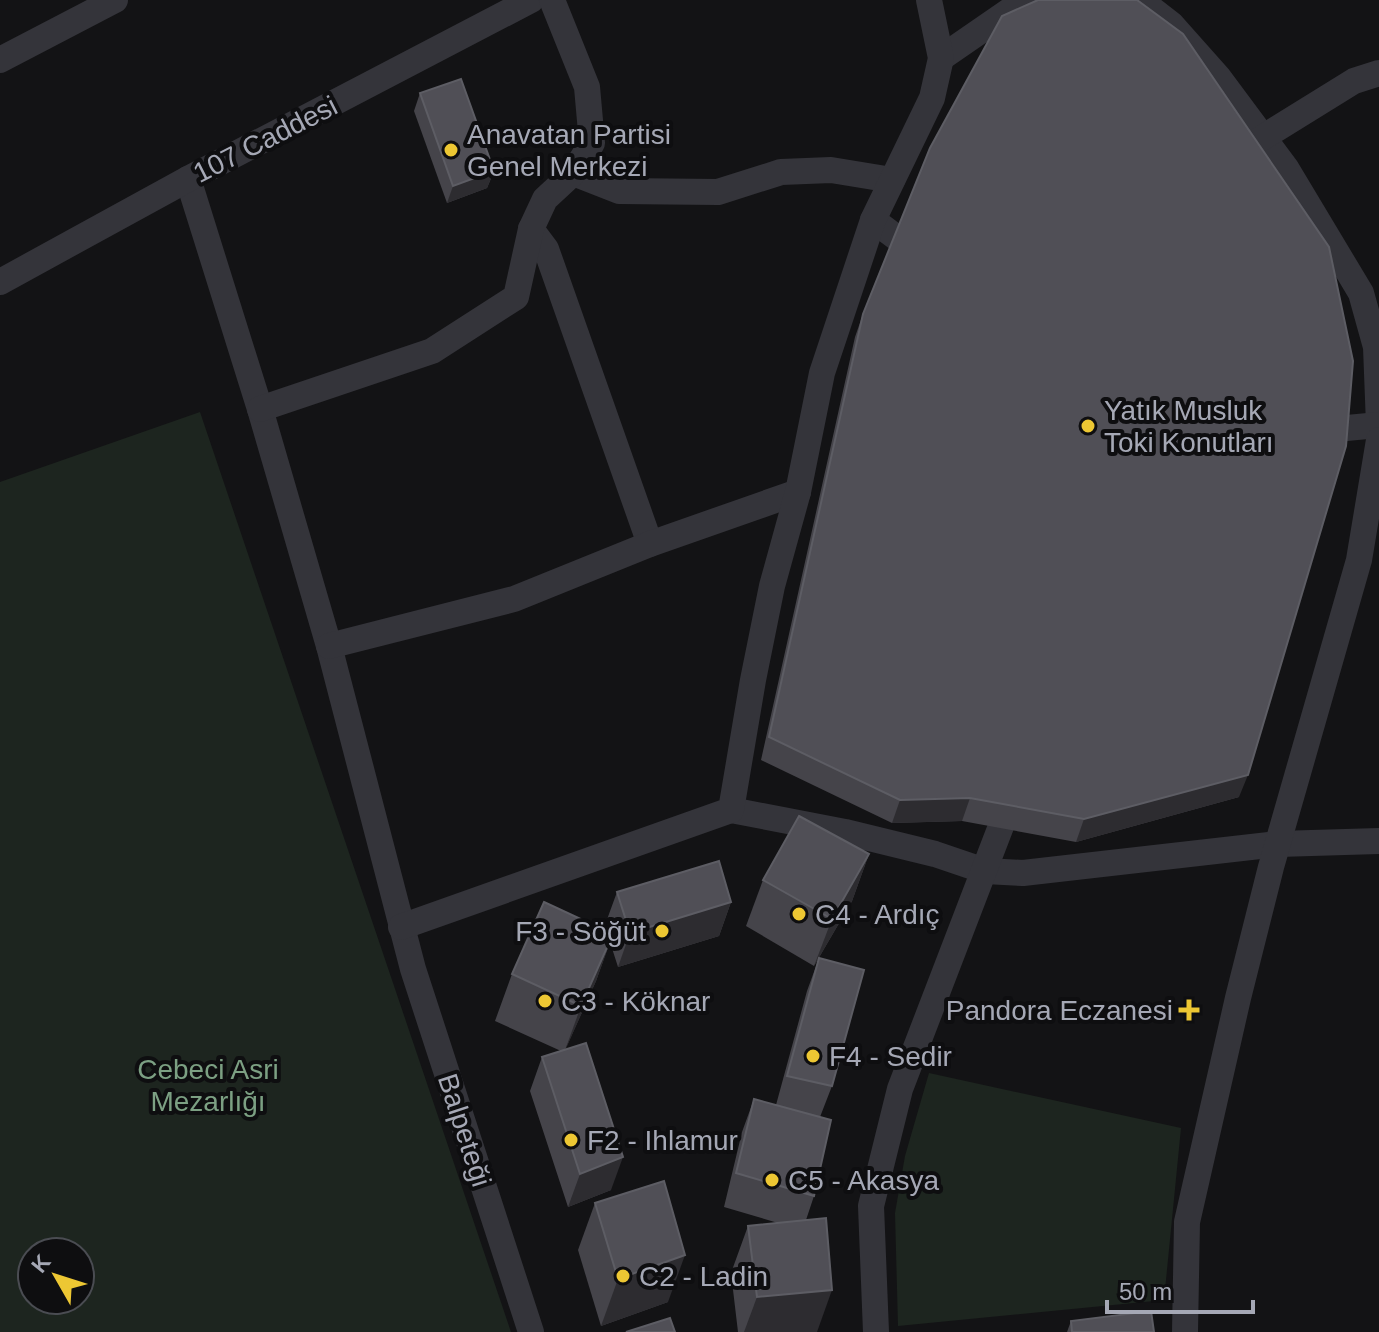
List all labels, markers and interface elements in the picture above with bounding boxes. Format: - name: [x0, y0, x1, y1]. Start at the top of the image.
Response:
- street label: 107 Caddesi: [188, 90, 342, 189]
- place label: Anavatan Partisi Genel Merkezi: [467, 119, 671, 182]
- marker: Anavatan Partisi Genel Merkezi: [442, 141, 460, 159]
- place label: Yatık Musluk Toki Konutları: [1104, 395, 1274, 458]
- marker: Yatık Musluk Toki Konutları: [1079, 417, 1097, 435]
- place label: C4 - Ardıç: [815, 899, 939, 930]
- marker: C4 - Ardıç: [790, 905, 808, 923]
- place label: F3 - Söğüt: [515, 916, 646, 947]
- marker: F3 - Söğüt: [653, 922, 671, 940]
- place label: C3 - Köknar: [561, 986, 710, 1017]
- marker: C3 - Köknar: [536, 992, 554, 1010]
- place label: Pandora Eczanesi: [946, 995, 1173, 1026]
- marker: Pandora Eczanesi: [1180, 1001, 1198, 1019]
- place label: F4 - Sedir: [829, 1041, 952, 1072]
- marker: F4 - Sedir: [804, 1047, 822, 1065]
- park label: Cebeci Asri Mezarlığı: [137, 1054, 279, 1117]
- street label: Balpeteği: [432, 1070, 497, 1190]
- place label: F2 - Ihlamur: [587, 1125, 738, 1156]
- marker: F2 - Ihlamur: [562, 1131, 580, 1149]
- place label: C5 - Akasya: [788, 1165, 939, 1196]
- marker: C5 - Akasya: [763, 1171, 781, 1189]
- north arrow: [16, 1236, 96, 1316]
- text: K: [26, 1250, 56, 1278]
- place label: C2 - Ladin: [639, 1261, 768, 1292]
- scale bar: [1107, 1264, 1253, 1314]
- marker: C2 - Ladin: [614, 1267, 632, 1285]
- text: 50 m: [1119, 1278, 1172, 1305]

